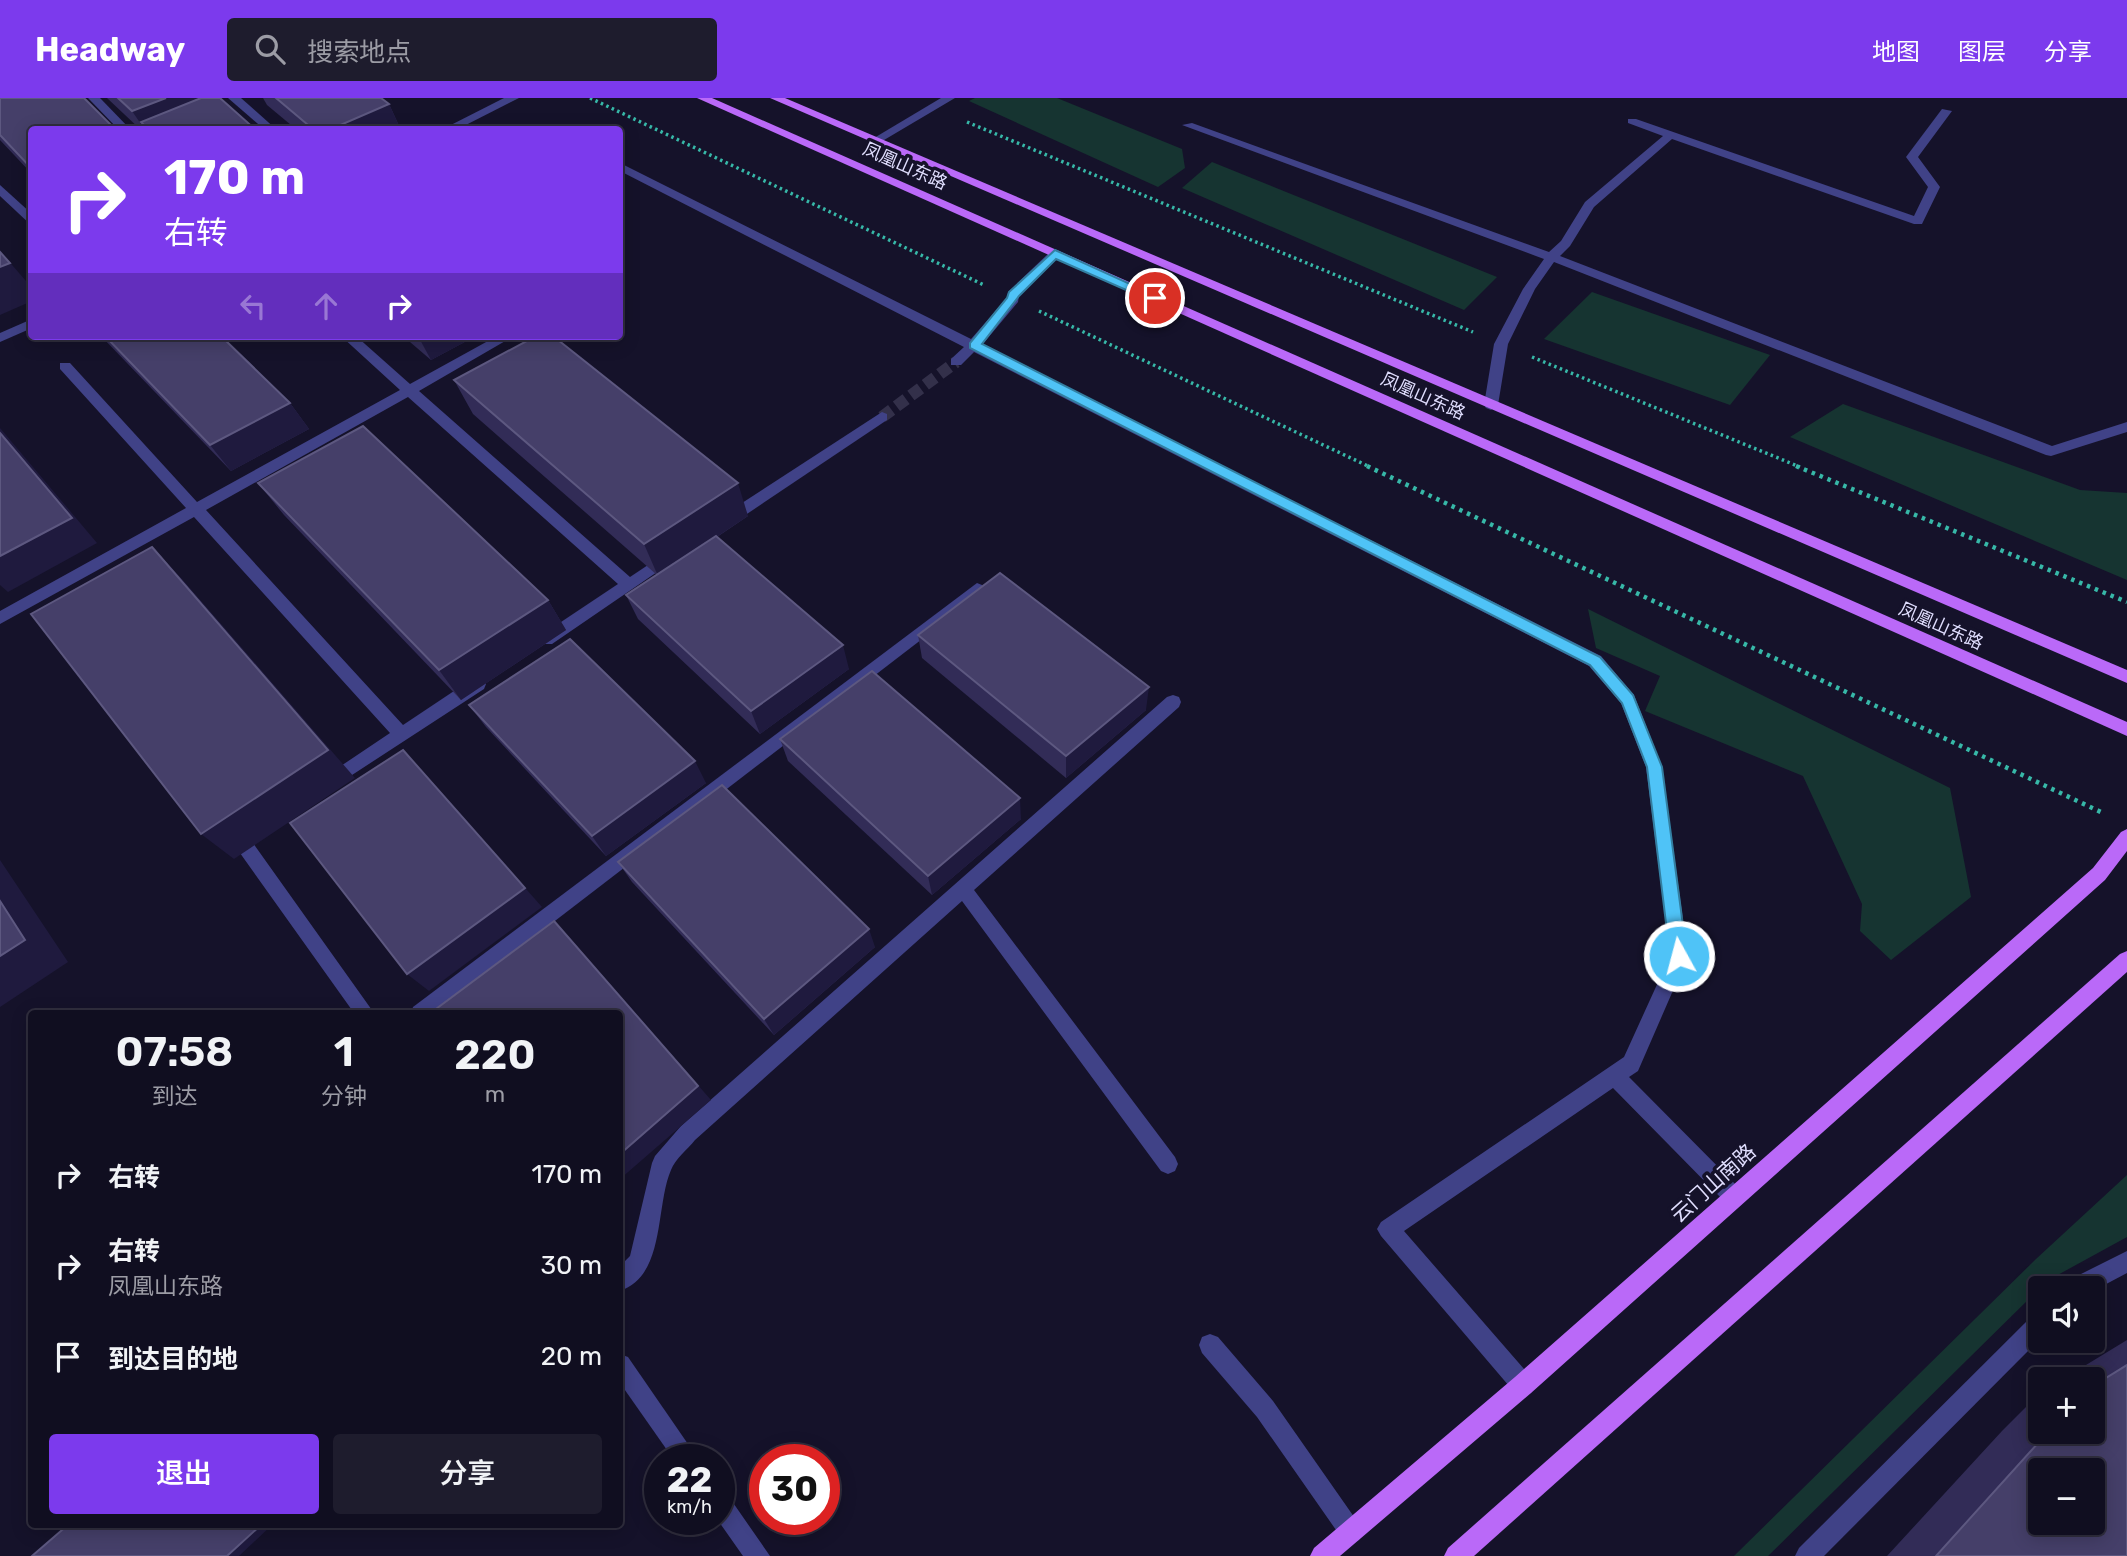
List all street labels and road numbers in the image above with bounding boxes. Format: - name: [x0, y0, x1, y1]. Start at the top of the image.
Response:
- street label: 凤凰山东路: [859, 138, 951, 194]
- street label: 凤凰山东路: [1377, 368, 1469, 424]
- street label: 凤凰山东路: [1895, 598, 1987, 654]
- street label: 云门山南路: [1666, 1139, 1760, 1227]

